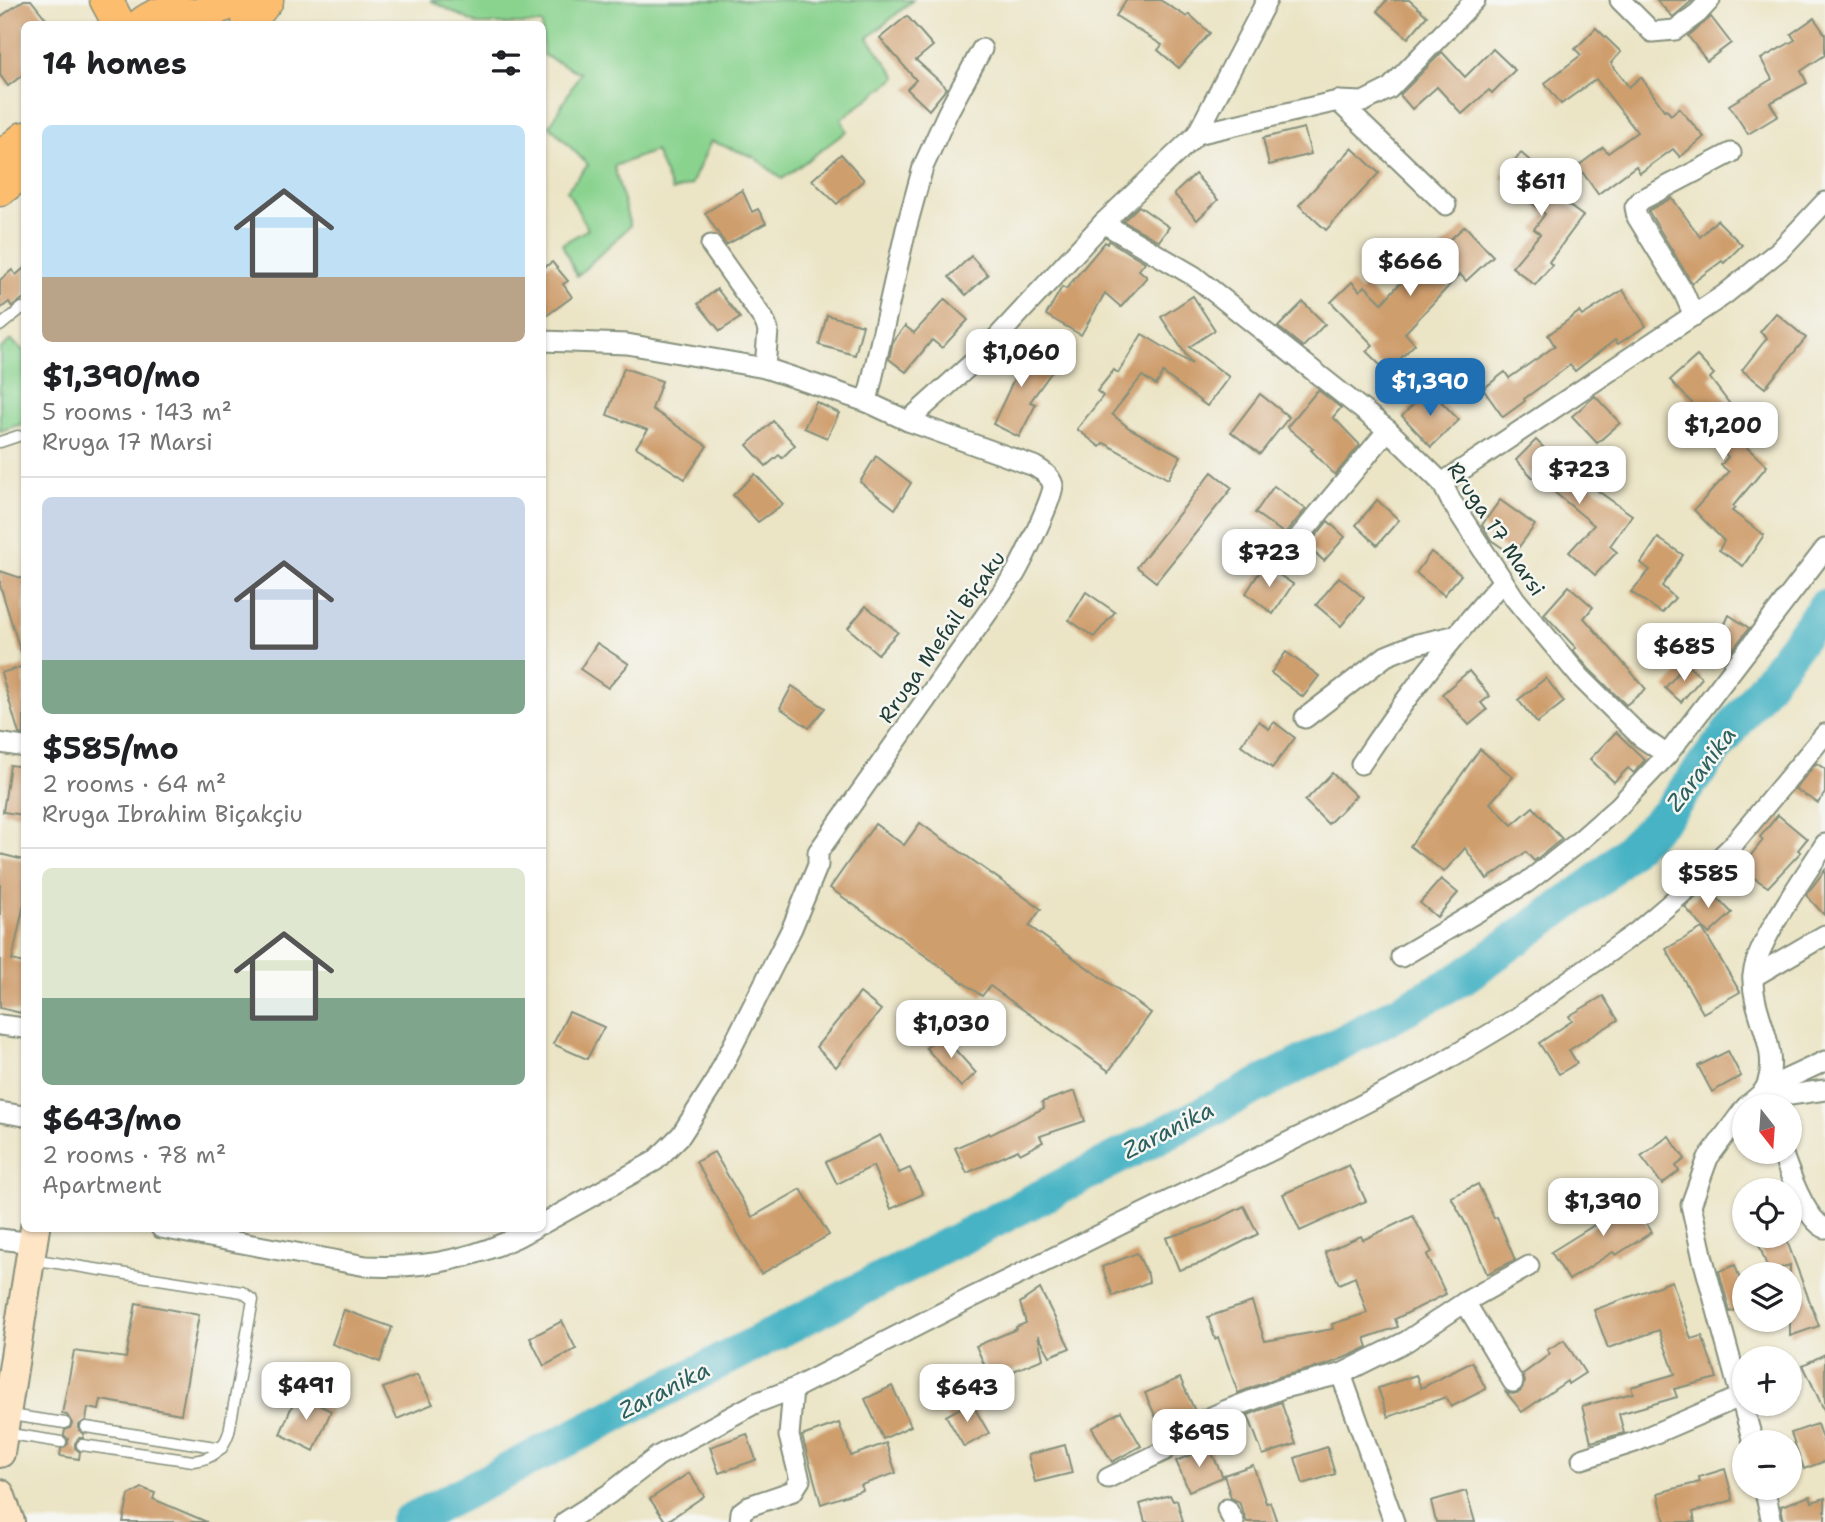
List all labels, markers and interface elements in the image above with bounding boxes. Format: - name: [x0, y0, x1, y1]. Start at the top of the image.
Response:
- text: 14 homes: [42, 43, 187, 84]
- icon: filters: [487, 44, 525, 82]
- pin: $611: [1500, 158, 1582, 218]
- text: $611: [1516, 166, 1566, 196]
- icon: home: [221, 170, 347, 296]
- pin: $666: [1369, 238, 1451, 298]
- text: $666: [1378, 246, 1442, 276]
- pin: $1,060: [964, 330, 1078, 389]
- text: $1,060: [982, 337, 1060, 367]
- text: $1,390/mo: [42, 356, 201, 397]
- pin: $1,390: [1373, 358, 1487, 418]
- text: $1,390: [1391, 366, 1469, 396]
- text: 5 rooms · 143 m²: [42, 397, 232, 427]
- pin: $1,200: [1666, 402, 1780, 462]
- text: $1,200: [1684, 410, 1762, 440]
- text: Rruga 17 Marsi: [42, 427, 213, 457]
- pin: $723: [1538, 447, 1620, 506]
- text: $723: [1548, 454, 1610, 484]
- street label: Rruga 17 Marsi: [1441, 456, 1551, 602]
- pin: $723: [1228, 530, 1310, 589]
- text: $723: [1238, 537, 1300, 567]
- icon: home: [221, 542, 347, 668]
- street label: Rruga Mefail Biçaku: [872, 545, 1012, 729]
- pin: $685: [1643, 624, 1725, 683]
- text: $685: [1653, 631, 1715, 661]
- water label: Zaranika: [1659, 720, 1743, 818]
- text: $585/mo: [42, 728, 179, 769]
- text: 2 rooms · 64 m²: [42, 769, 226, 799]
- text: Rruga Ibrahim Biçakçiu: [42, 799, 303, 829]
- pin: $585: [1667, 850, 1749, 910]
- text: $585: [1678, 858, 1738, 888]
- icon: home: [221, 913, 347, 1039]
- pin: $1,030: [894, 1000, 1008, 1060]
- text: $1,030: [912, 1008, 990, 1038]
- water label: Zaranika: [1117, 1094, 1219, 1166]
- north arrow: [1732, 1094, 1802, 1164]
- map controls: [1732, 1094, 1802, 1500]
- text: $643/mo: [42, 1099, 182, 1140]
- text: 2 rooms · 78 m²: [42, 1140, 226, 1170]
- text: Apartment: [42, 1170, 162, 1200]
- pin: $1,390: [1546, 1178, 1660, 1238]
- button: locate: [1732, 1178, 1802, 1248]
- text: $1,390: [1564, 1186, 1642, 1216]
- button: layers: [1732, 1262, 1802, 1332]
- button: +: [1732, 1346, 1802, 1416]
- water label: Zaranika: [613, 1354, 715, 1426]
- pin: $491: [265, 1362, 347, 1422]
- pin: $643: [926, 1364, 1008, 1424]
- text: $491: [277, 1370, 335, 1400]
- text: $643: [936, 1372, 998, 1402]
- pin: $695: [1158, 1410, 1240, 1469]
- text: $695: [1168, 1417, 1230, 1447]
- button: −: [1732, 1430, 1802, 1500]

